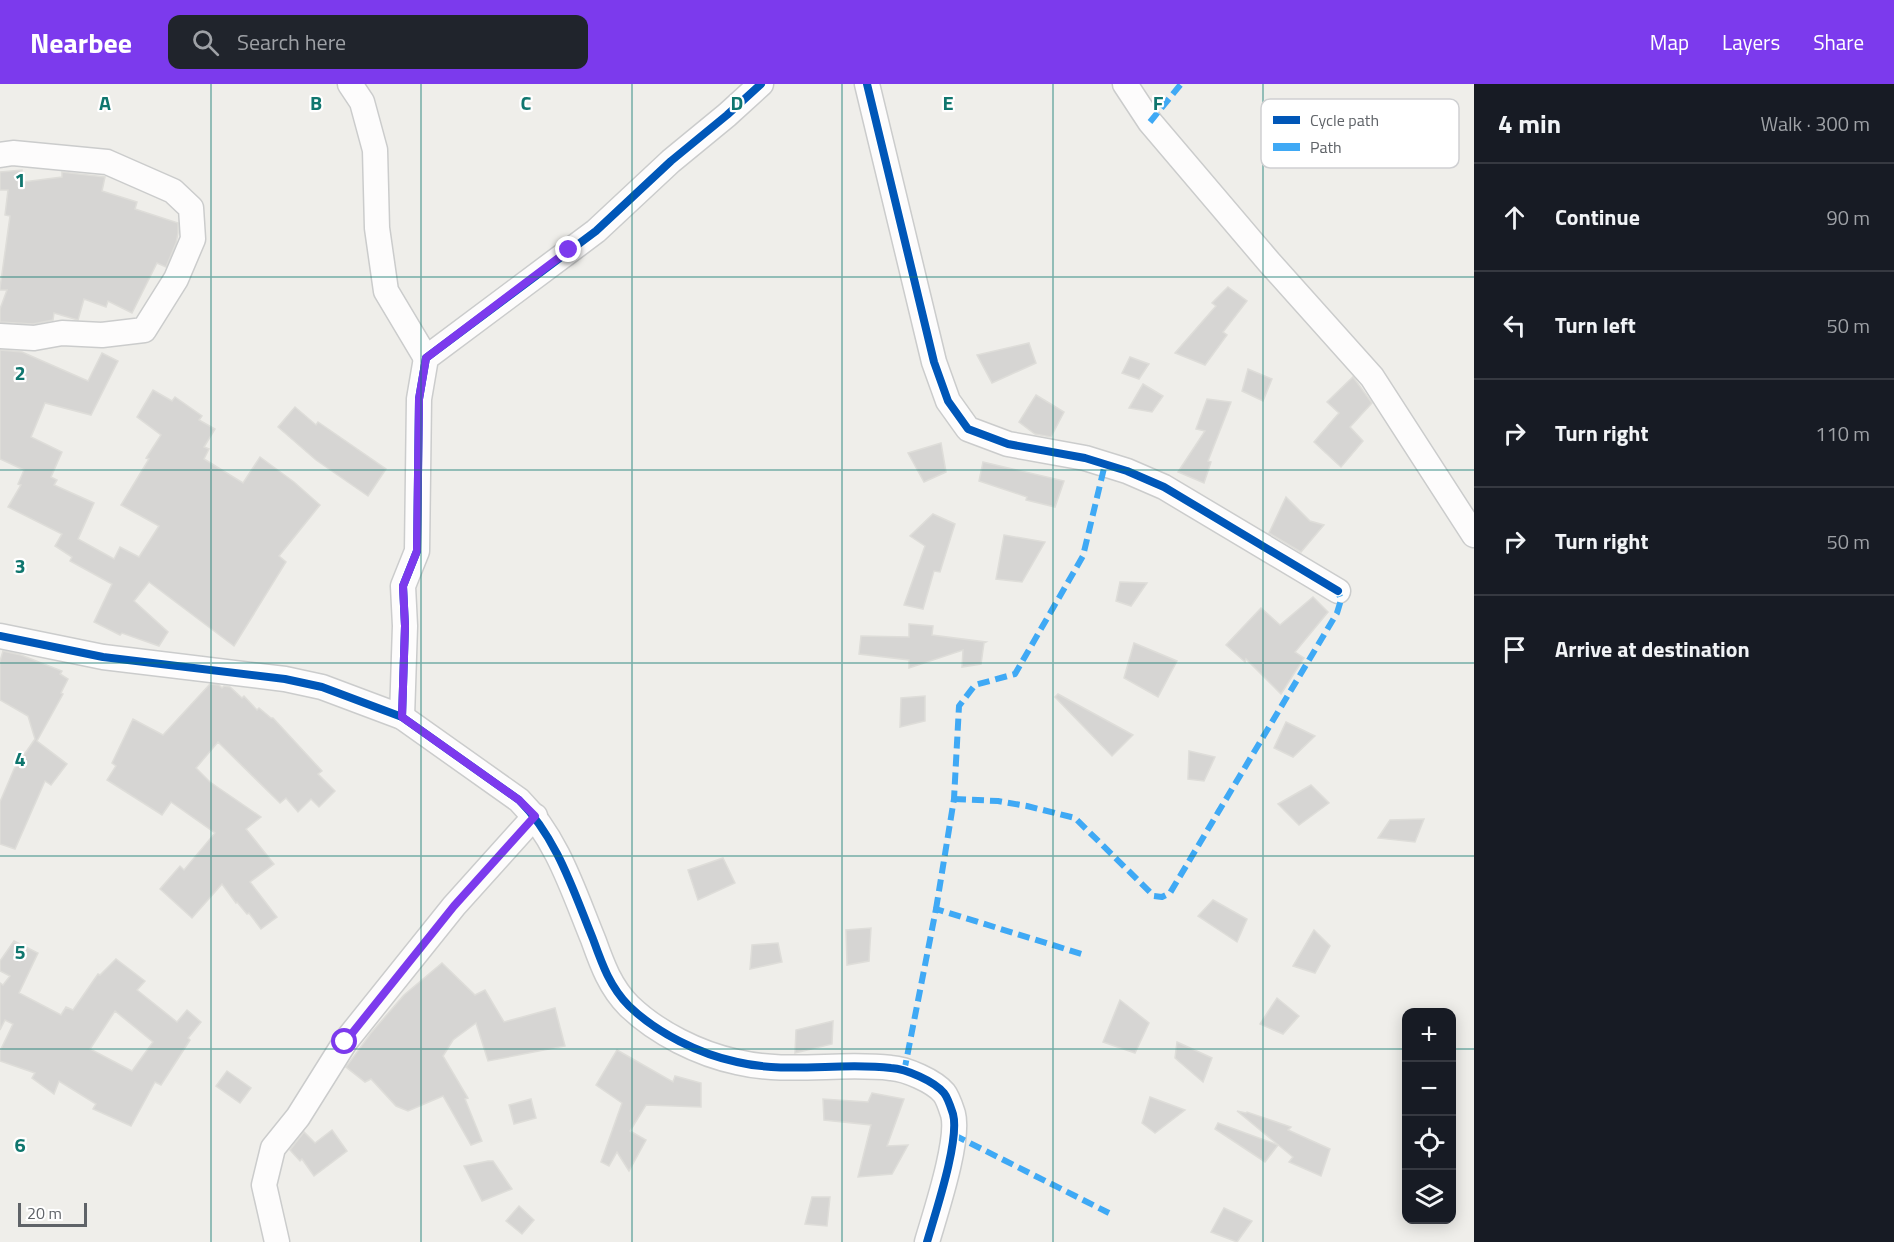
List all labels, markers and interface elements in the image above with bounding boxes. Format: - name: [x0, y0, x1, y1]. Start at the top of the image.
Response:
- search box: [168, 15, 588, 69]
- text: Nearbee: [30, 21, 132, 64]
- text: Search here: [237, 25, 346, 59]
- icon: search: [189, 26, 222, 59]
- text: Map: [1650, 26, 1689, 58]
- text: Layers: [1722, 26, 1780, 58]
- text: Share: [1813, 26, 1864, 58]
- text: A: [99, 87, 111, 118]
- text: B: [310, 87, 322, 118]
- text: C: [521, 87, 532, 118]
- text: D: [731, 87, 743, 118]
- text: E: [942, 87, 954, 118]
- text: F: [1153, 87, 1164, 118]
- legend: [1261, 99, 1459, 168]
- text: 4 min: [1498, 104, 1561, 143]
- text: Cycle path: [1310, 108, 1379, 132]
- text: Walk · 300 m: [1761, 108, 1870, 139]
- text: Path: [1310, 135, 1342, 159]
- text: 1: [14, 164, 26, 195]
- text: Continue: [1555, 200, 1640, 234]
- icon: ahead: [1498, 201, 1531, 234]
- text: 90 m: [1826, 202, 1870, 233]
- route end: [555, 236, 581, 262]
- text: Turn left: [1555, 308, 1636, 342]
- icon: left: [1498, 309, 1531, 342]
- text: 50 m: [1826, 310, 1870, 341]
- text: 2: [14, 357, 26, 388]
- text: Turn right: [1555, 416, 1649, 450]
- icon: right: [1498, 417, 1531, 450]
- text: 110 m: [1815, 418, 1870, 449]
- text: Turn right: [1555, 524, 1649, 558]
- icon: right: [1498, 525, 1531, 558]
- text: 50 m: [1826, 526, 1870, 557]
- text: 3: [14, 550, 26, 581]
- text: Arrive at destination: [1555, 632, 1750, 666]
- icon: arrive: [1498, 633, 1531, 666]
- text: 4: [14, 743, 26, 774]
- text: 5: [14, 936, 26, 967]
- map controls: [1402, 1008, 1456, 1224]
- button: +: [1402, 1008, 1456, 1062]
- route start: [331, 1028, 357, 1054]
- button: −: [1402, 1062, 1456, 1116]
- button: locate: [1402, 1116, 1456, 1170]
- text: 6: [14, 1129, 26, 1160]
- button: layers: [1402, 1170, 1456, 1224]
- scale bar: [18, 1200, 87, 1228]
- text: 20 m: [27, 1201, 62, 1225]

